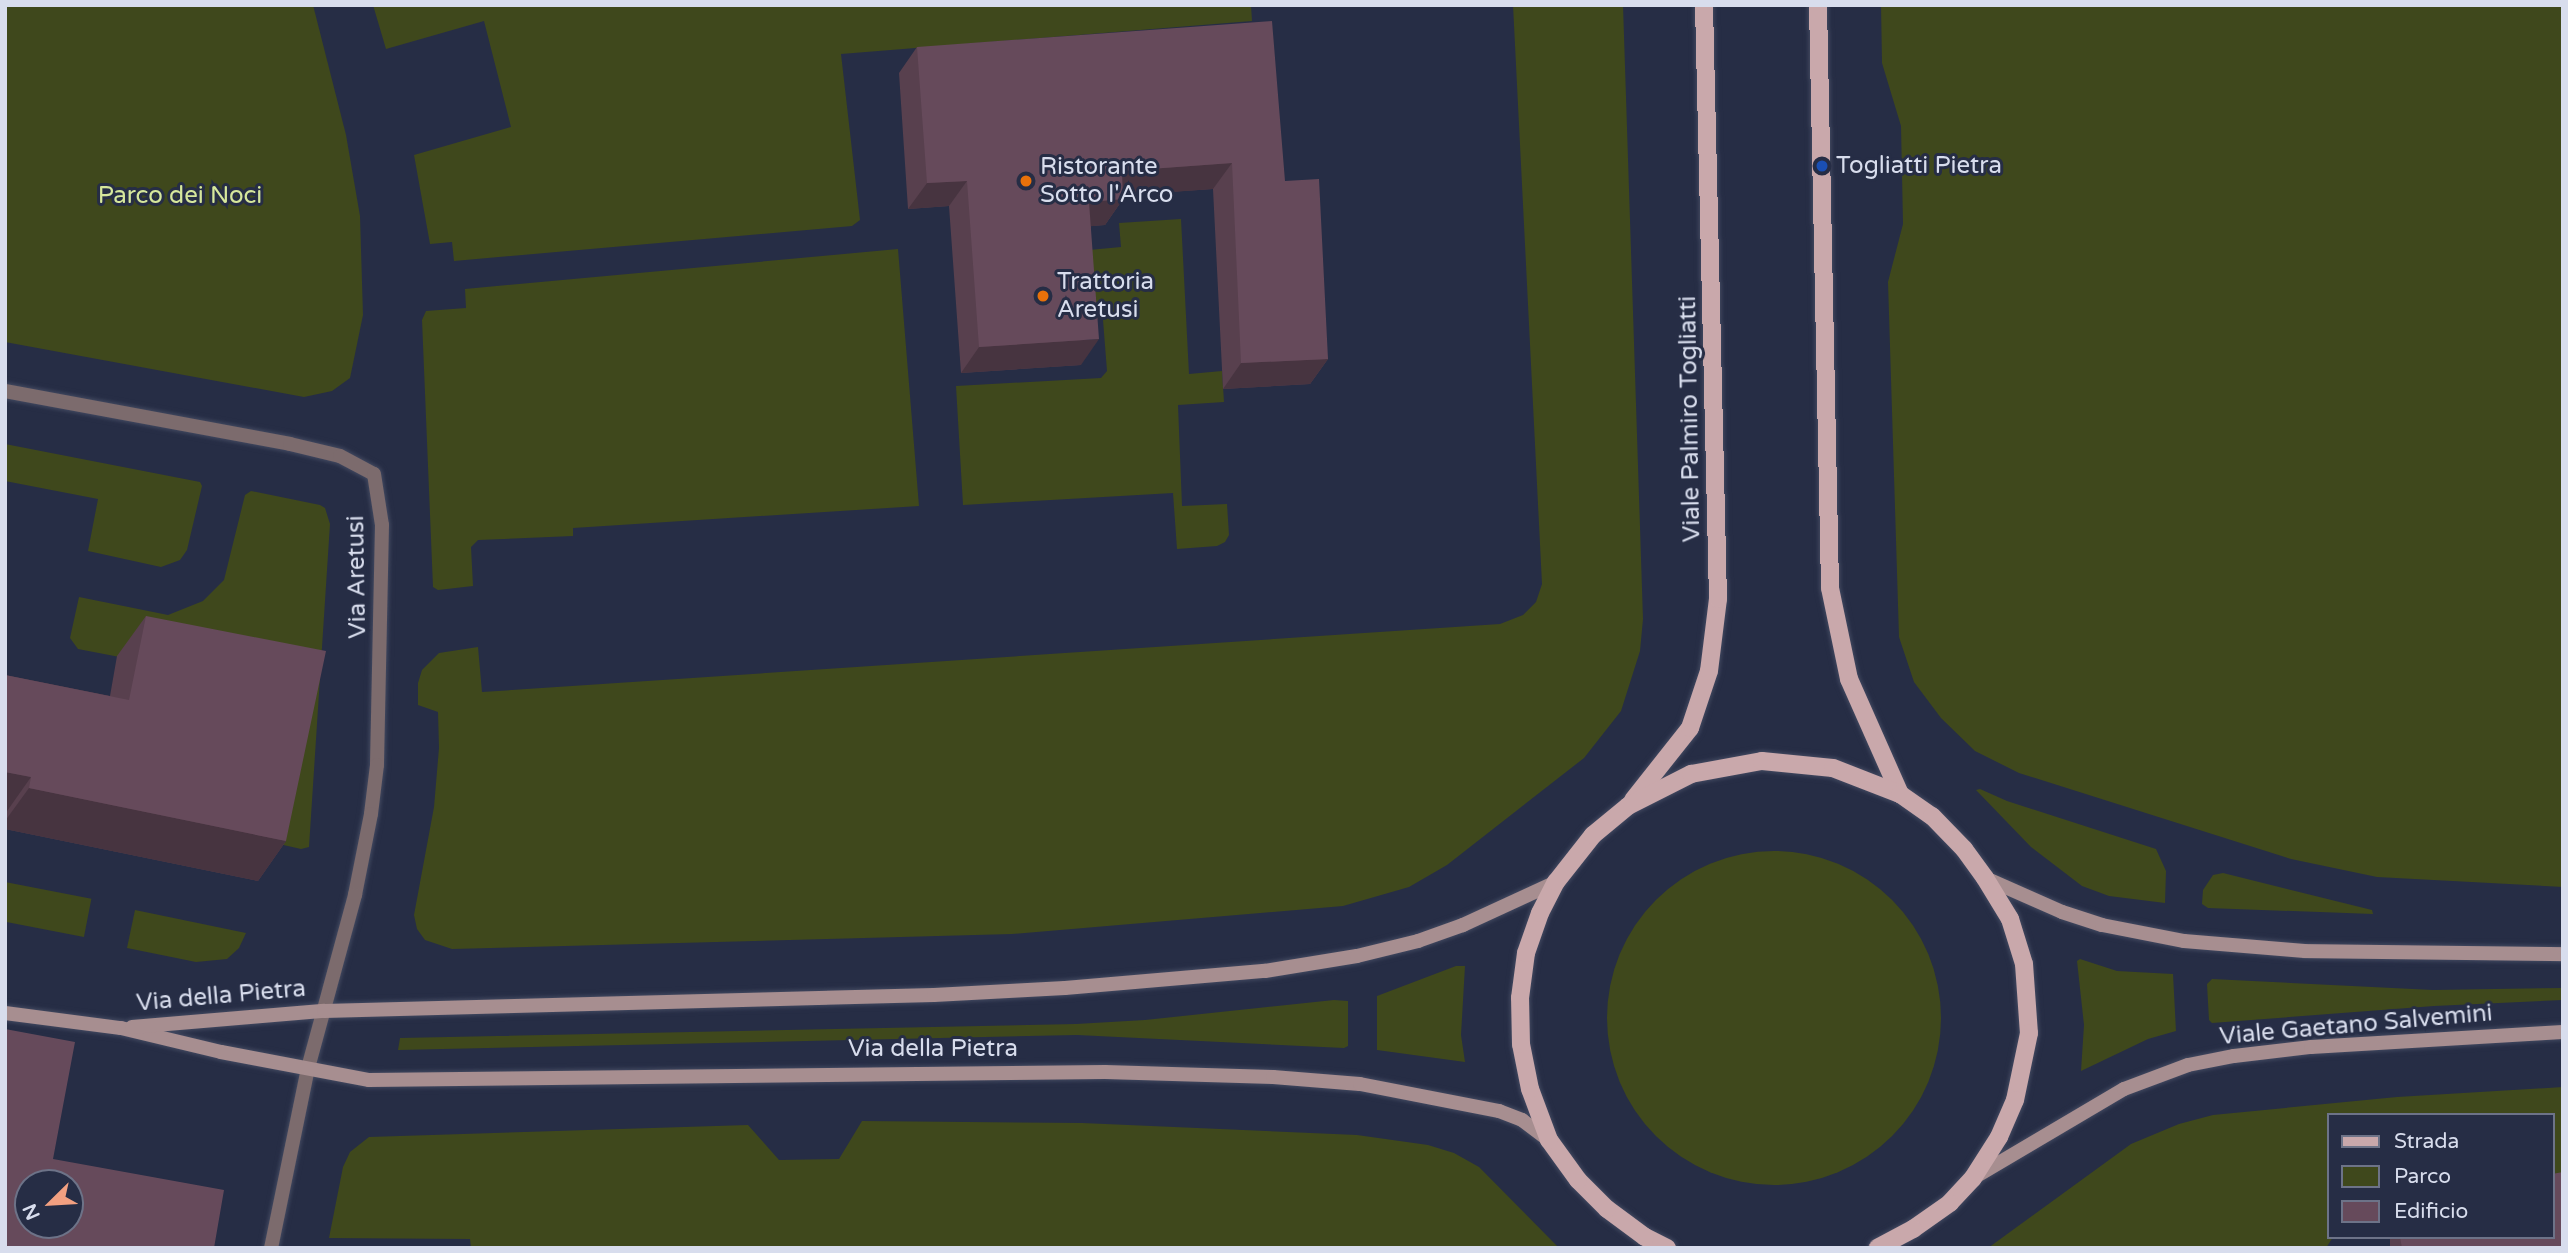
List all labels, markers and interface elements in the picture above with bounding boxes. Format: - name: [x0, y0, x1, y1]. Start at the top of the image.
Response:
- place label: Togliatti Pietra: [1836, 152, 2002, 180]
- place label: Ristorante Sotto l'Arco: [1040, 153, 1173, 209]
- marker: Togliatti Pietra: [1814, 158, 1830, 174]
- marker: Ristorante Sotto l'Arco: [1018, 173, 1034, 189]
- park label: Parco dei Noci: [98, 182, 262, 210]
- place label: Trattoria Aretusi: [1057, 268, 1154, 324]
- marker: Trattoria Aretusi: [1035, 288, 1051, 304]
- street label: Viale Palmiro Togliatti: [1673, 295, 1707, 543]
- street label: Via Aretusi: [342, 515, 372, 639]
- street label: Via della Pietra: [135, 974, 307, 1018]
- street label: Viale Gaetano Salvemini: [2218, 999, 2494, 1051]
- street label: Via della Pietra: [848, 1035, 1018, 1063]
- legend: [2326, 1113, 2554, 1239]
- text: Strada: [2394, 1129, 2459, 1154]
- text: Parco: [2394, 1164, 2451, 1189]
- north arrow: [14, 1169, 84, 1239]
- text: Edificio: [2394, 1199, 2468, 1224]
- text: N: [18, 1200, 45, 1223]

